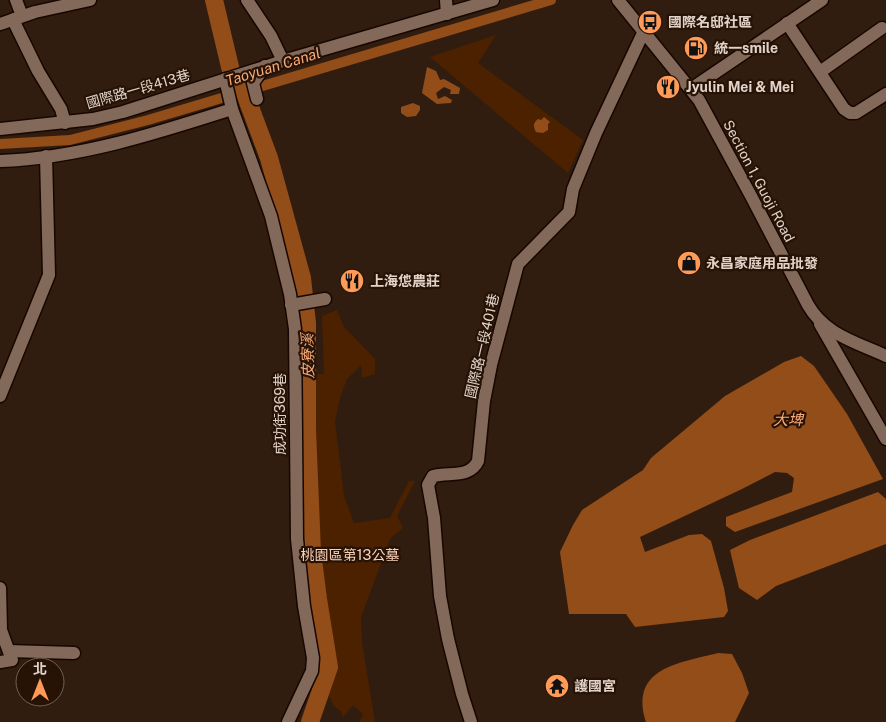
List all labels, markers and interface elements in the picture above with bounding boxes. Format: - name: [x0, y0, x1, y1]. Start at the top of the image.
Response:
- bus stop icon: 國際名邸社區: [637, 9, 663, 35]
- place label: 國際名邸社區: [668, 14, 752, 30]
- fuel station icon: 統一smile: [683, 35, 709, 61]
- place label: 統一smile: [714, 40, 778, 56]
- water label: Taoyuan Canal: [223, 44, 322, 89]
- street label: 國際路一段413巷: [84, 67, 192, 111]
- restaurant icon: Jyulin Mei & Mei: [655, 74, 681, 100]
- place label: Jyulin Mei & Mei: [686, 79, 794, 95]
- street label: Section 1, Guoji Road: [720, 117, 798, 245]
- shop icon: 永昌家庭用品批發: [676, 250, 702, 276]
- place label: 永昌家庭用品批發: [706, 255, 818, 271]
- restaurant icon: 上海怹農莊: [339, 268, 365, 294]
- place label: 上海怹農莊: [370, 273, 440, 289]
- street label: 國際路一段401巷: [462, 292, 502, 400]
- water label: 皮寮溪: [299, 331, 316, 379]
- street label: 成功街369巷: [272, 373, 288, 455]
- water label: 大埤: [773, 411, 805, 428]
- park label: 桃園區第13公墓: [301, 547, 399, 563]
- north arrow: [15, 657, 65, 707]
- text: 北: [33, 661, 47, 677]
- temple icon: 護國宮: [544, 673, 570, 699]
- place label: 護國宮: [574, 678, 616, 694]

